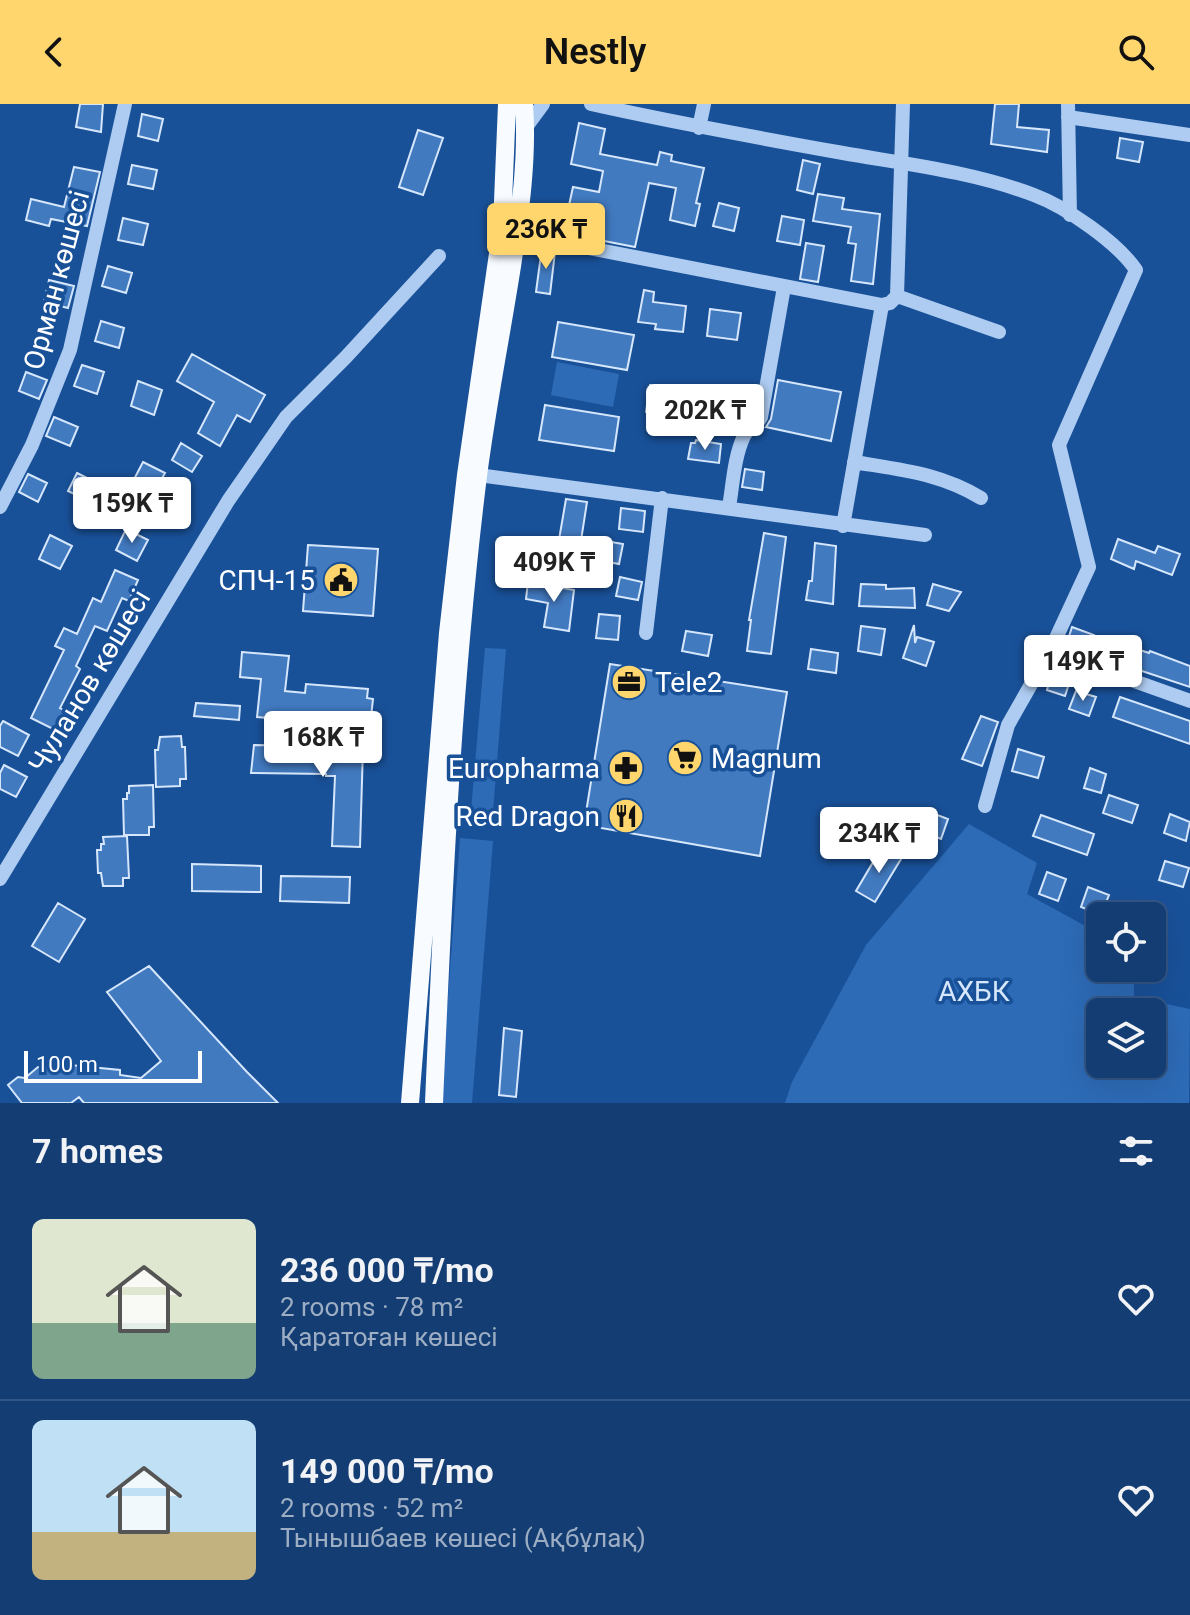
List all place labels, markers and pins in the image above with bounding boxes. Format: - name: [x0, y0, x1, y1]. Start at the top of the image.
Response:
- pin: 236K ₸: [481, 203, 611, 271]
- pin: 202K ₸: [640, 384, 770, 452]
- pin: 159K ₸: [67, 477, 197, 545]
- pin: 409K ₸: [489, 536, 619, 604]
- public building icon: СПЧ-15: [322, 561, 360, 599]
- place label: СПЧ-15: [218, 564, 315, 597]
- pin: 149K ₸: [1018, 635, 1148, 703]
- office icon: Tele2: [610, 663, 648, 701]
- place label: Tele2: [655, 666, 723, 699]
- pin: 168K ₸: [258, 711, 388, 779]
- supermarket icon: Magnum: [666, 739, 704, 777]
- place label: Magnum: [711, 742, 822, 775]
- pharmacy icon: Europharma: [607, 749, 645, 787]
- place label: Europharma: [448, 752, 600, 785]
- restaurant icon: Red Dragon: [607, 797, 645, 835]
- place label: Red Dragon: [455, 800, 600, 833]
- pin: 234K ₸: [814, 807, 944, 875]

